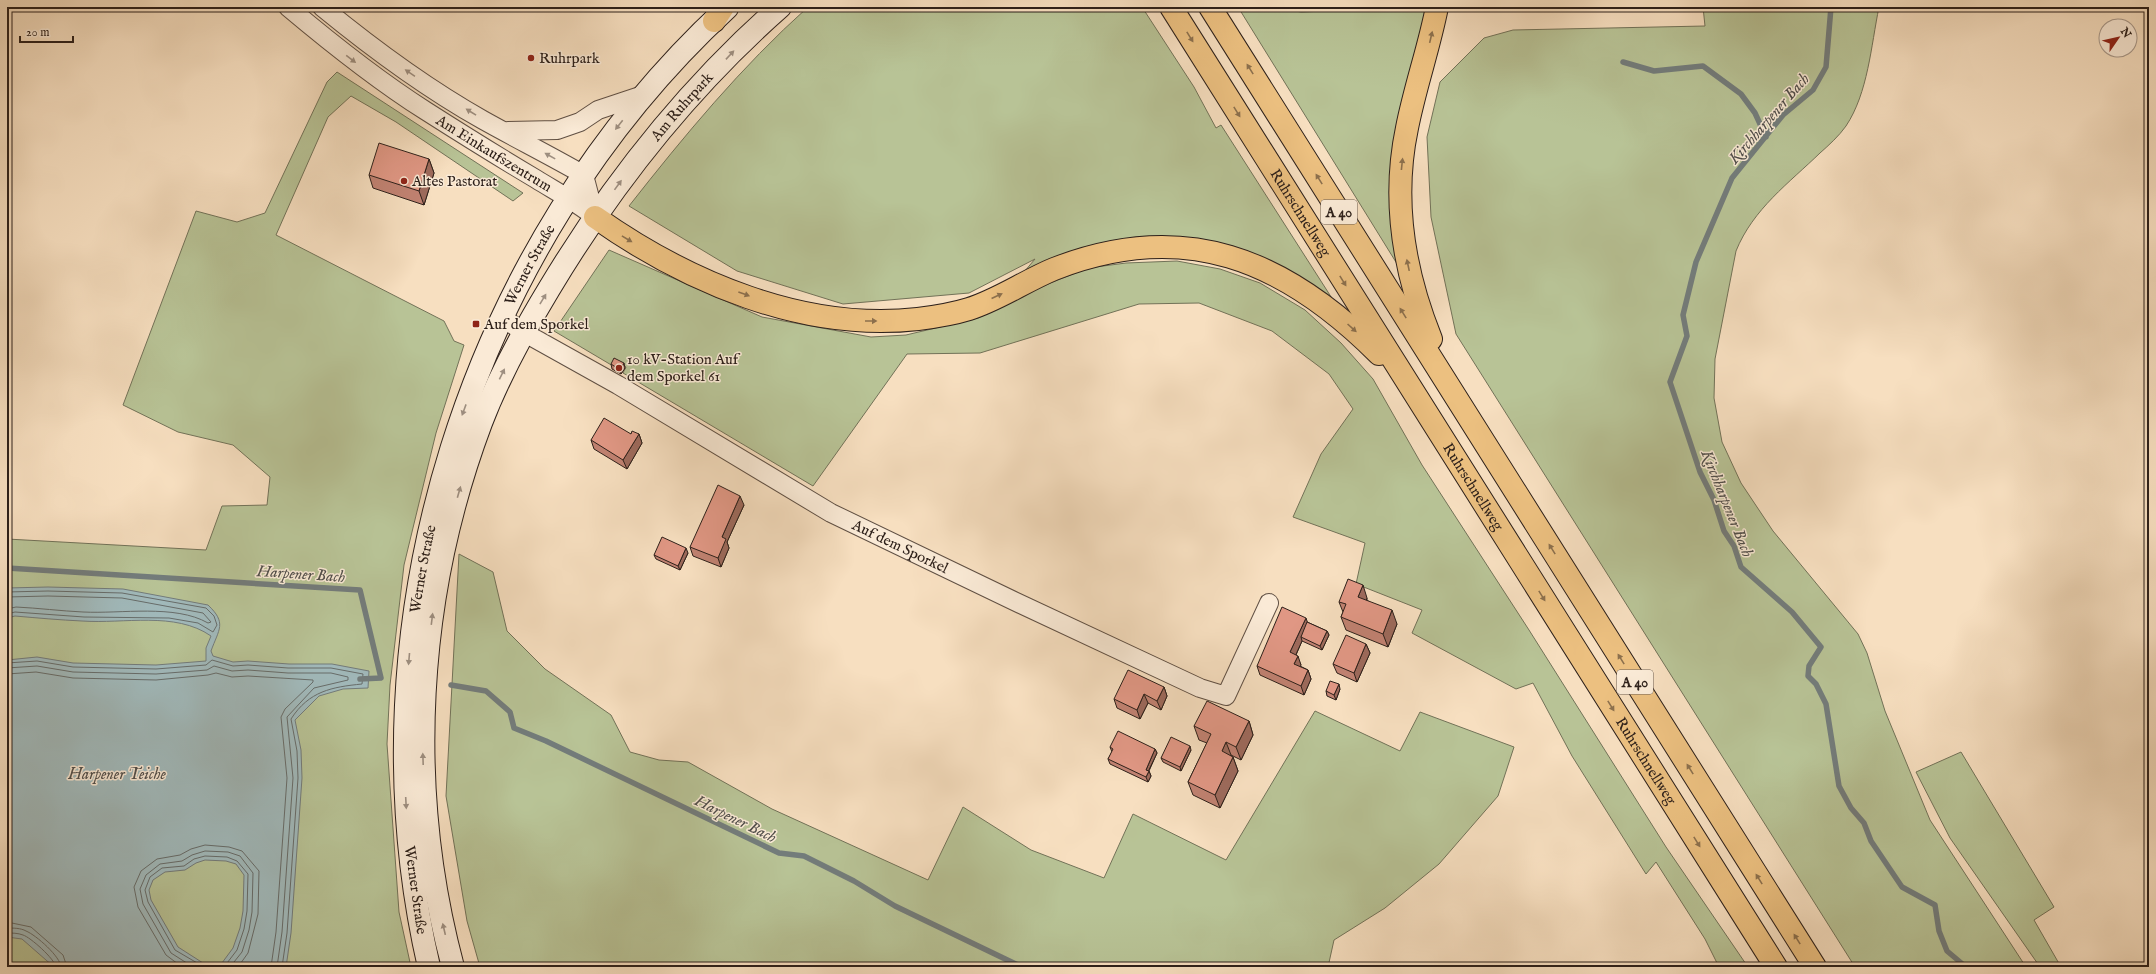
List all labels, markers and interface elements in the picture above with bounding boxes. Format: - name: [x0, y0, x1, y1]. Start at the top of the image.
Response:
- scale bar: [20, 18, 73, 44]
- north arrow: [2098, 18, 2138, 58]
- text: N: [2116, 24, 2134, 41]
- text: 20 m: [26, 25, 49, 40]
- one-way arrow: [1428, 31, 1434, 43]
- one-way arrow: [1186, 32, 1194, 42]
- place label: Ruhrpark: [539, 49, 601, 68]
- one-way arrow: [725, 49, 734, 60]
- marker: Ruhrpark: [526, 53, 536, 63]
- one-way arrow: [346, 55, 356, 63]
- one-way arrow: [1246, 64, 1253, 75]
- street label: Am Ruhrpark: [646, 68, 718, 146]
- one-way arrow: [405, 69, 415, 77]
- water label: Kirchharpener Bach: [1724, 70, 1814, 170]
- one-way arrow: [1234, 106, 1241, 118]
- one-way arrow: [466, 108, 476, 116]
- street label: Am Einkaufszentrum: [431, 110, 556, 197]
- one-way arrow: [615, 120, 624, 131]
- one-way arrow: [544, 152, 556, 159]
- one-way arrow: [1398, 158, 1405, 170]
- street label: Ruhrschnellweg: [1265, 165, 1335, 261]
- place label: Altes Pastorat: [411, 172, 497, 191]
- one-way arrow: [1315, 174, 1323, 185]
- marker: Altes Pastorat: [399, 176, 409, 186]
- one-way arrow: [614, 180, 622, 190]
- road number: A 40: [1321, 200, 1357, 224]
- street label: Werner Straße: [501, 221, 560, 309]
- one-way arrow: [621, 235, 633, 242]
- one-way arrow: [1404, 258, 1410, 271]
- one-way arrow: [1340, 275, 1347, 287]
- one-way arrow: [739, 292, 751, 298]
- one-way arrow: [540, 293, 547, 305]
- one-way arrow: [991, 293, 1002, 299]
- one-way arrow: [1399, 308, 1407, 318]
- place label: Auf dem Sporkel: [483, 315, 589, 334]
- one-way arrow: [865, 317, 877, 324]
- marker: Auf dem Sporkel: [471, 319, 481, 329]
- one-way arrow: [1347, 323, 1357, 333]
- place label: 10 kV-Station Auf dem Sporkel 61: [627, 350, 741, 386]
- marker: 10 kV-Station Auf dem Sporkel 61: [614, 363, 624, 373]
- one-way arrow: [499, 369, 505, 380]
- one-way arrow: [461, 405, 467, 417]
- street label: Ruhrschnellweg: [1438, 440, 1508, 535]
- water label: Kirchharpener Bach: [1695, 446, 1757, 560]
- one-way arrow: [456, 486, 462, 498]
- street label: Auf dem Sporkel: [848, 515, 952, 578]
- street label: Werner Straße: [406, 523, 441, 614]
- one-way arrow: [1548, 543, 1555, 555]
- water label: Harpener Bach: [255, 562, 346, 588]
- one-way arrow: [1538, 591, 1546, 601]
- one-way arrow: [429, 613, 435, 625]
- one-way arrow: [406, 653, 413, 665]
- one-way arrow: [1617, 654, 1625, 664]
- road number: A 40: [1617, 670, 1653, 694]
- one-way arrow: [1608, 700, 1615, 712]
- street label: Ruhrschnellweg: [1611, 714, 1681, 809]
- one-way arrow: [420, 752, 426, 765]
- one-way arrow: [1686, 764, 1694, 774]
- water label: Harpener Teiche: [67, 765, 166, 785]
- water label: Harpener Bach: [690, 791, 779, 848]
- one-way arrow: [403, 797, 410, 809]
- one-way arrow: [1693, 837, 1701, 847]
- street label: Werner Straße: [400, 845, 431, 936]
- one-way arrow: [1756, 873, 1763, 885]
- one-way arrow: [440, 923, 446, 935]
- one-way arrow: [1794, 933, 1801, 945]

